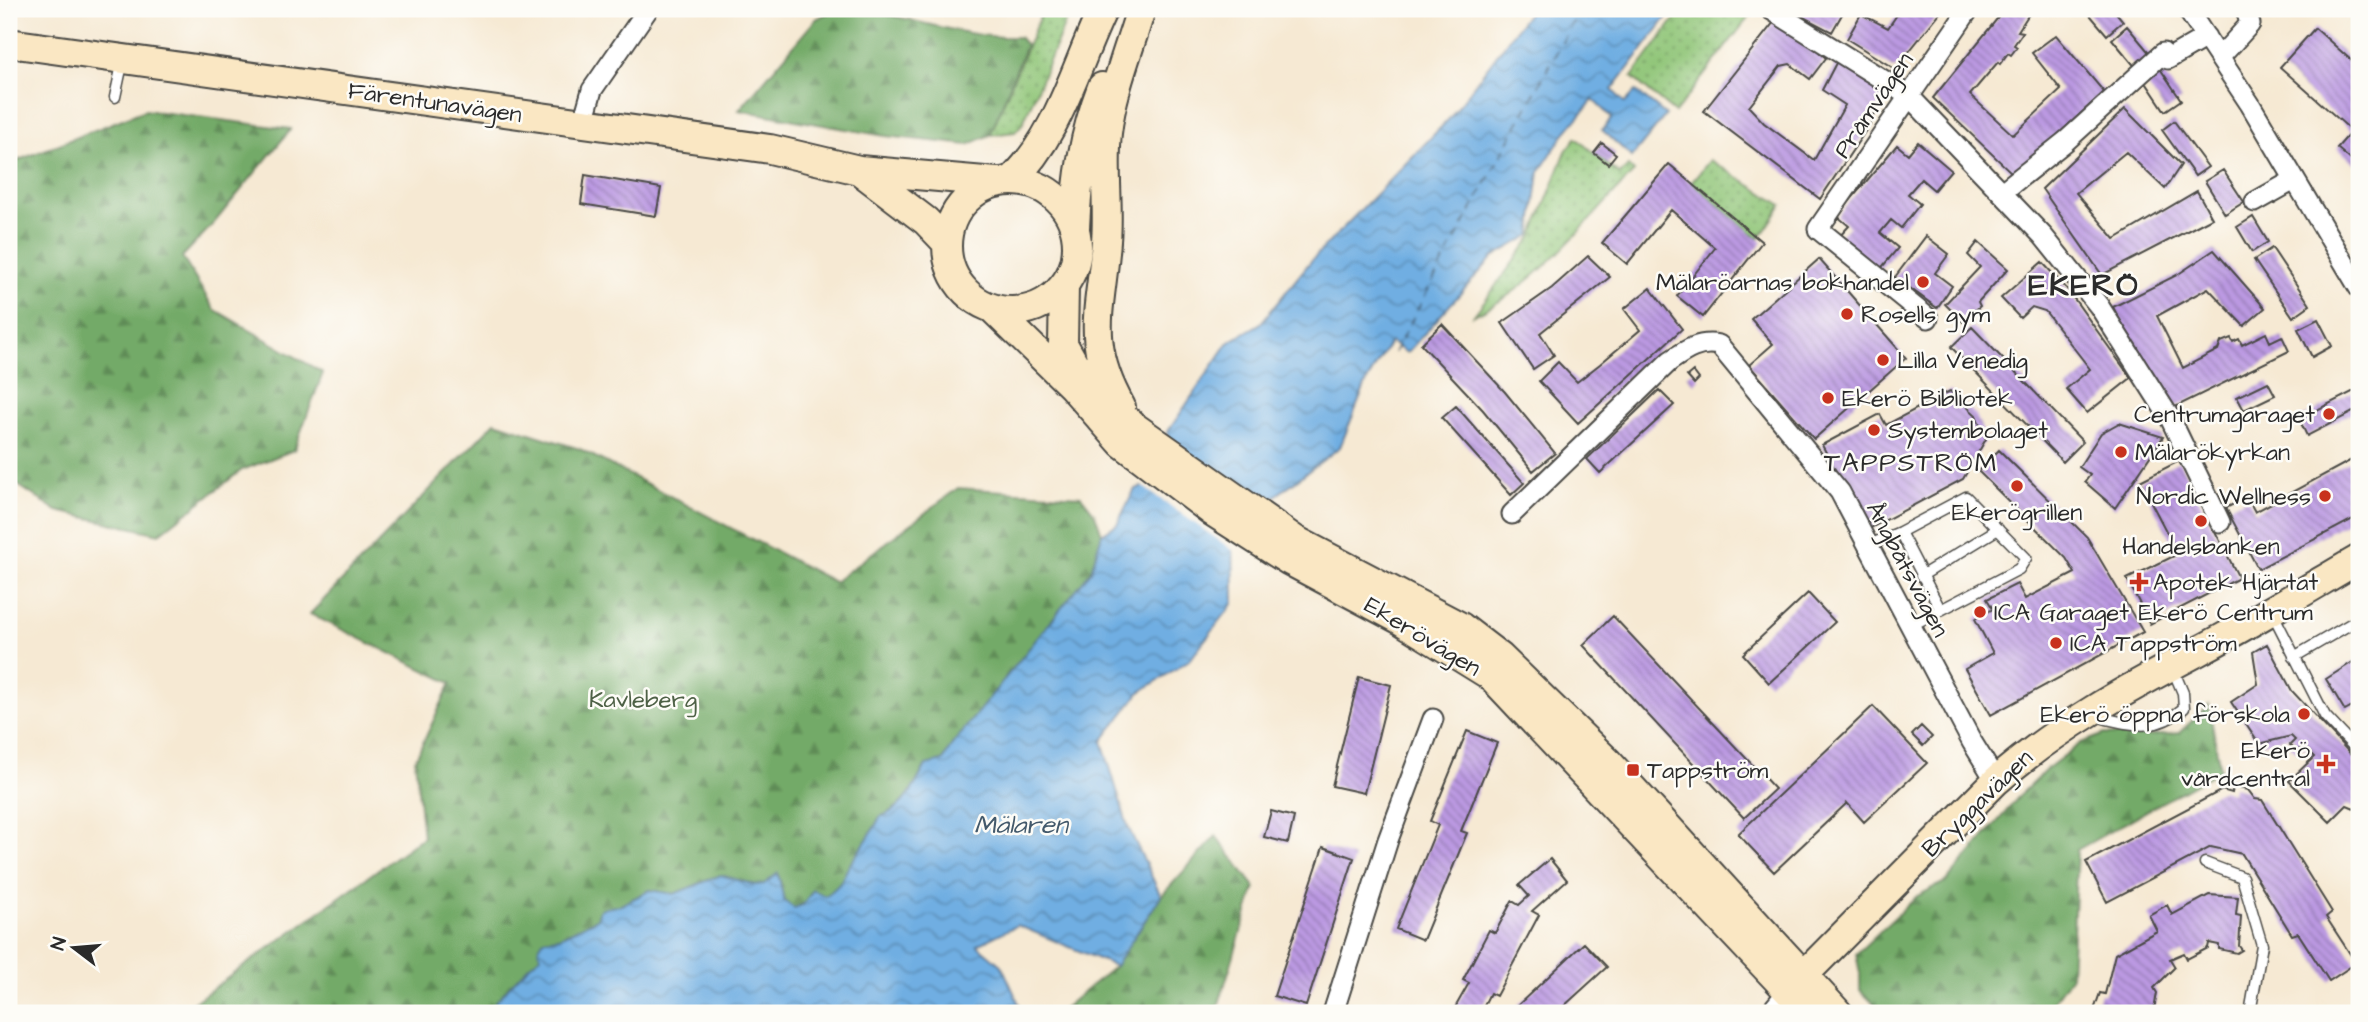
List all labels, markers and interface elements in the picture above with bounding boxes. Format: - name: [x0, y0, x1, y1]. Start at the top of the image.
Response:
- street label: Pråmvägen: [1826, 46, 1923, 166]
- street label: Färentunavägen: [346, 74, 524, 133]
- district label: EKERÖ: [2028, 263, 2140, 308]
- place label: Mälaröarnas bokhandel: [1656, 266, 1909, 300]
- marker: Mälaröarnas bokhandel: [1915, 274, 1931, 290]
- place label: Rosells gym: [1861, 298, 1990, 333]
- marker: Rosells gym: [1839, 306, 1855, 322]
- place label: Lilla Venedig: [1897, 344, 2028, 379]
- marker: Lilla Venedig: [1875, 352, 1891, 368]
- place label: Ekerö Bibliotek: [1842, 382, 2013, 416]
- marker: Ekerö Bibliotek: [1820, 390, 1836, 406]
- place label: Centrumgaraget: [2134, 398, 2315, 433]
- marker: Centrumgaraget: [2321, 406, 2337, 422]
- place label: Systembolaget: [1888, 414, 2048, 449]
- marker: Systembolaget: [1866, 422, 1882, 438]
- place label: Mälarökyrkan: [2135, 436, 2290, 471]
- marker: Mälarökyrkan: [2113, 444, 2129, 460]
- district label: TAPPSTRÖM: [1824, 445, 1998, 481]
- marker: Ekerögrillen: [2009, 478, 2025, 494]
- place label: Nordic Wellness: [2136, 480, 2311, 514]
- marker: Nordic Wellness: [2317, 488, 2333, 504]
- street label: Ångbåtsvägen: [1856, 496, 1957, 644]
- place label: Ekerögrillen: [1952, 496, 2082, 531]
- marker: Handelsbanken: [2193, 513, 2209, 529]
- place label: Handelsbanken: [2122, 530, 2280, 564]
- place label: Apotek Hjärtat: [2153, 566, 2318, 600]
- marker: Apotek Hjärtat: [2131, 574, 2147, 590]
- street label: Ekerövägen: [1357, 589, 1487, 686]
- place label: ICA Garaget Ekerö Centrum: [1994, 596, 2313, 631]
- marker: ICA Garaget Ekerö Centrum: [1972, 604, 1988, 620]
- place label: ICA Tappström: [2070, 627, 2237, 661]
- marker: ICA Tappström: [2048, 635, 2064, 651]
- park label: Kavleberg: [589, 683, 697, 718]
- place label: Ekerö öppna förskola: [2040, 698, 2290, 732]
- marker: Ekerö öppna förskola: [2296, 706, 2312, 722]
- place label: Ekerö vårdcentral: [2181, 734, 2311, 796]
- street label: Bryggavägen: [1915, 742, 2041, 866]
- place label: Tappström: [1647, 754, 1768, 788]
- marker: Ekerö vårdcentral: [2316, 754, 2336, 774]
- marker: Tappström: [1625, 762, 1641, 778]
- water label: Mälaren: [974, 807, 1070, 843]
- north arrow: [38, 914, 108, 984]
- text: N: [44, 934, 74, 953]

